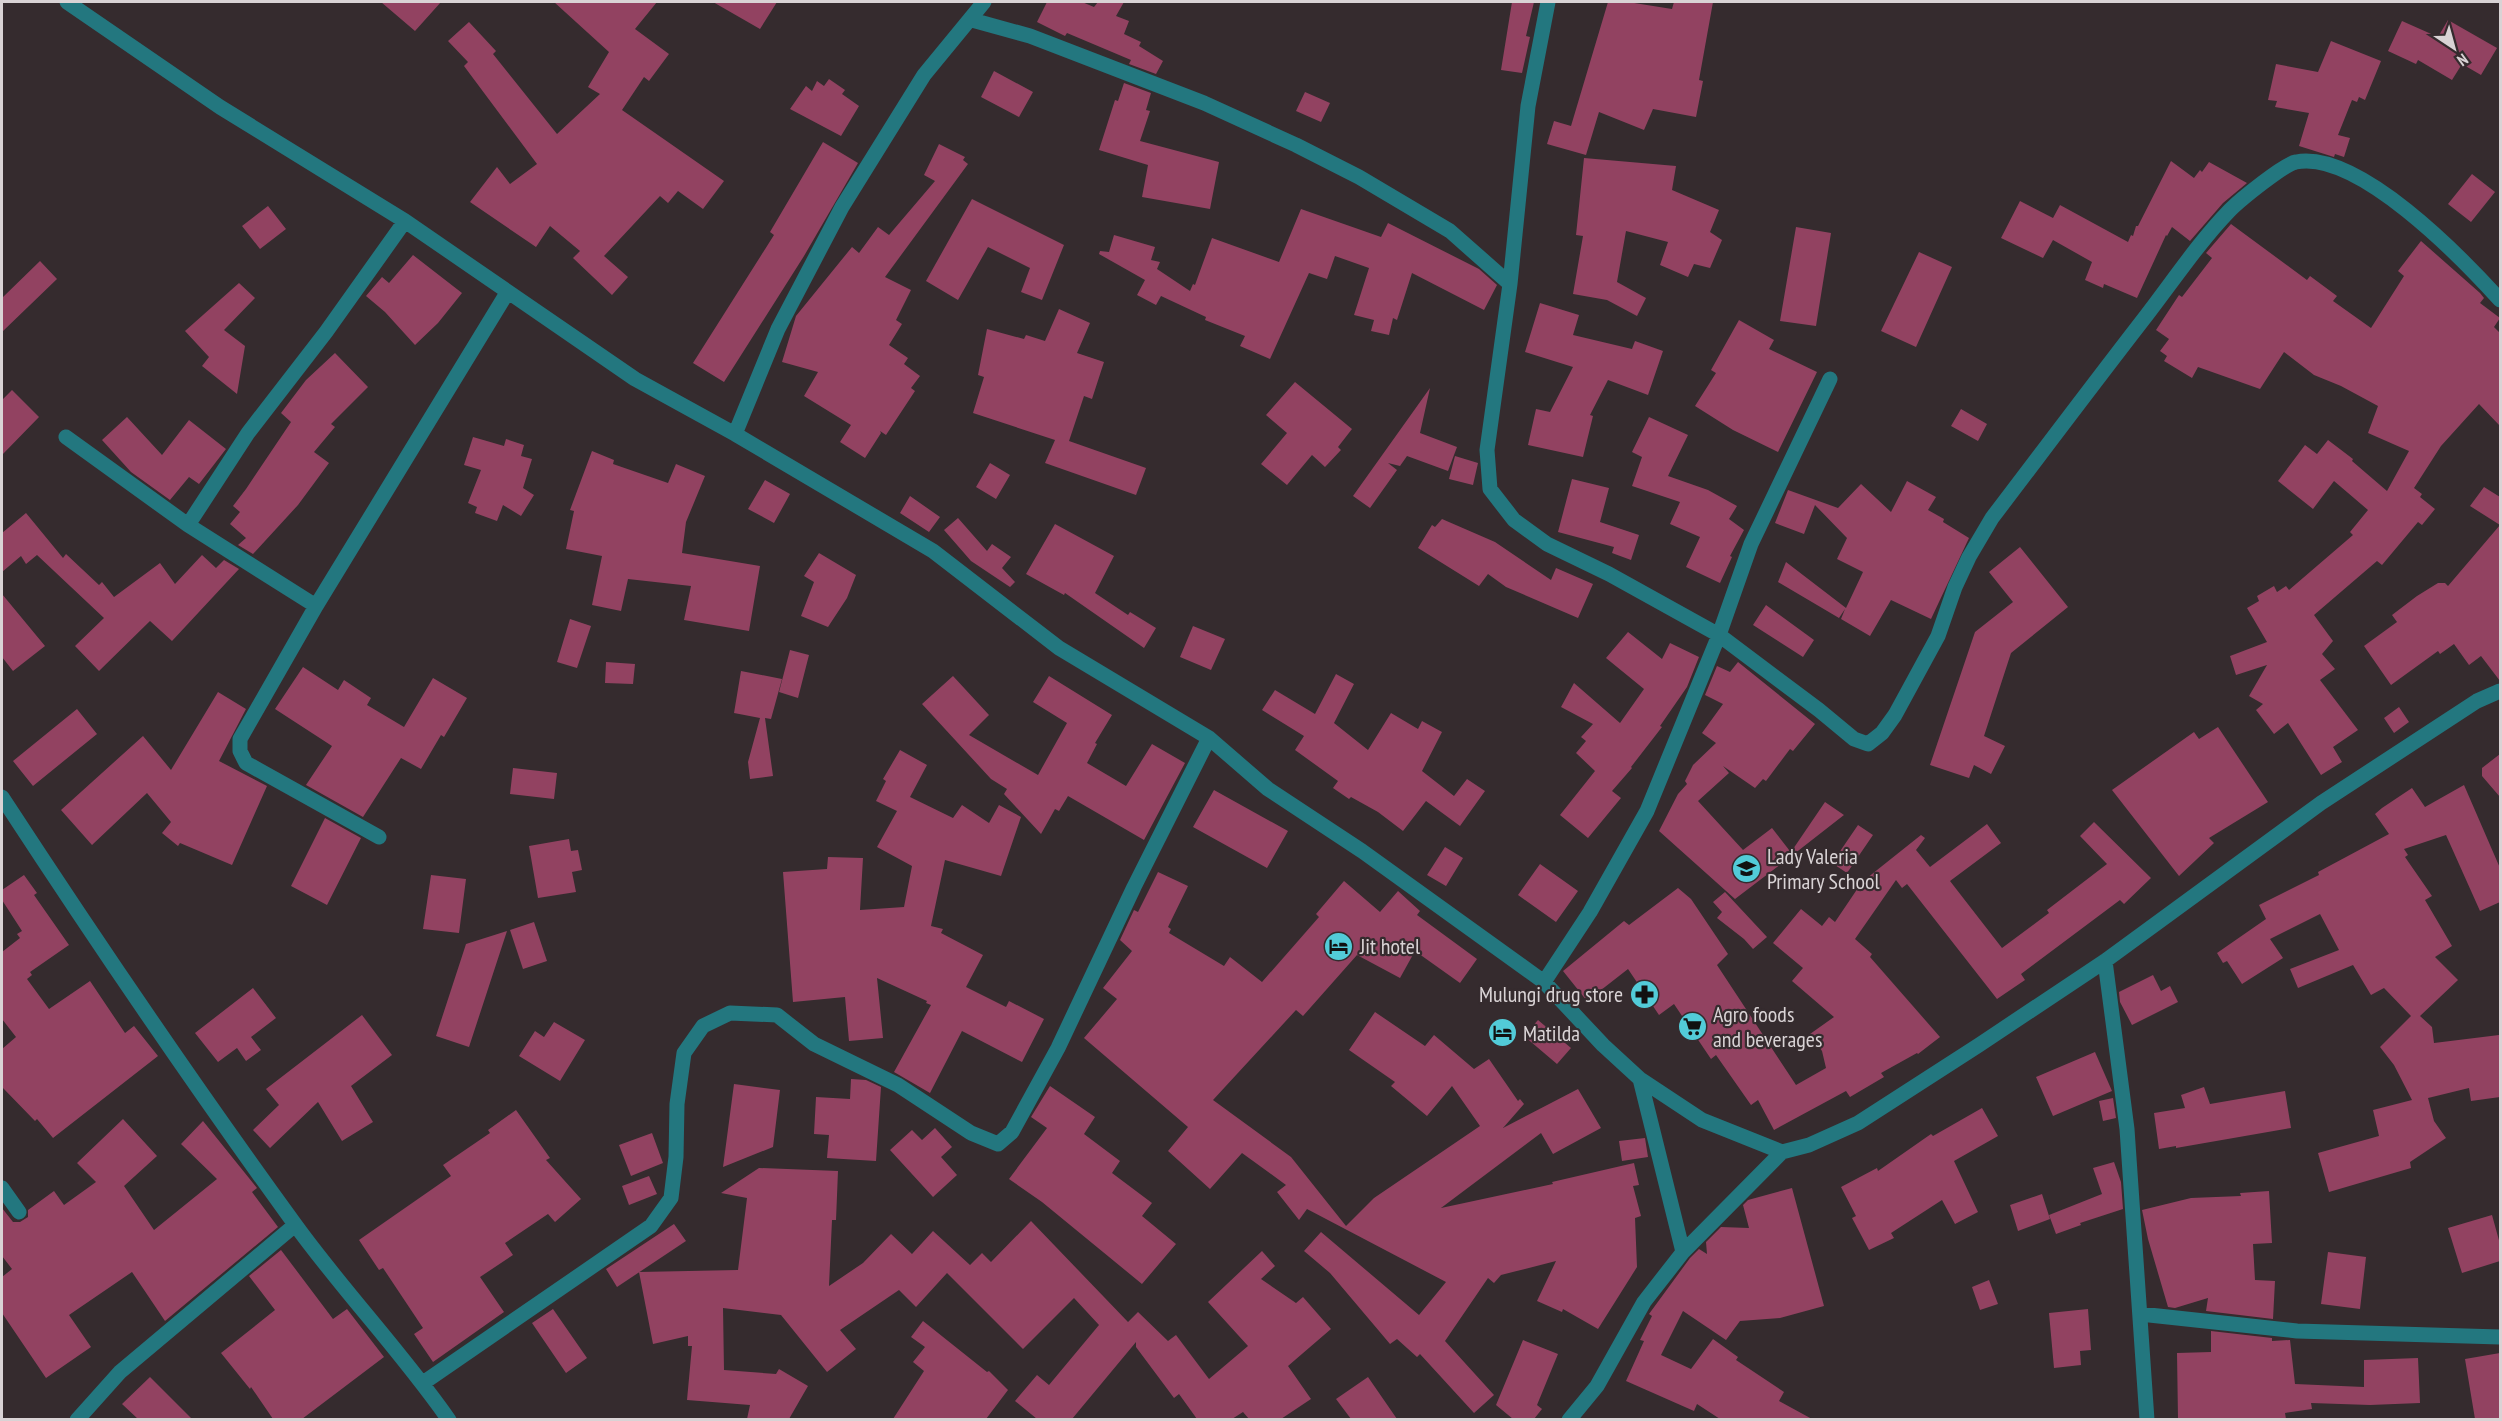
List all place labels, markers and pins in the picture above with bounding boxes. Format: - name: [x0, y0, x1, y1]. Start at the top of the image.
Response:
- place label: Lady Valeria Primary School: [1767, 842, 1881, 895]
- school or university icon: Lady Valeria Primary School: [1730, 853, 1762, 885]
- hotel icon: Jit hotel: [1323, 930, 1355, 962]
- place label: Jit hotel: [1359, 932, 1421, 960]
- pharmacy icon: Mulungi drug store: [1628, 978, 1660, 1010]
- place label: Mulungi drug store: [1479, 980, 1623, 1008]
- place label: Agro foods and beverages: [1713, 1000, 1822, 1053]
- supermarket icon: Agro foods and beverages: [1676, 1011, 1708, 1043]
- hotel icon: Matilda: [1486, 1017, 1518, 1049]
- place label: Matilda: [1523, 1019, 1580, 1047]

